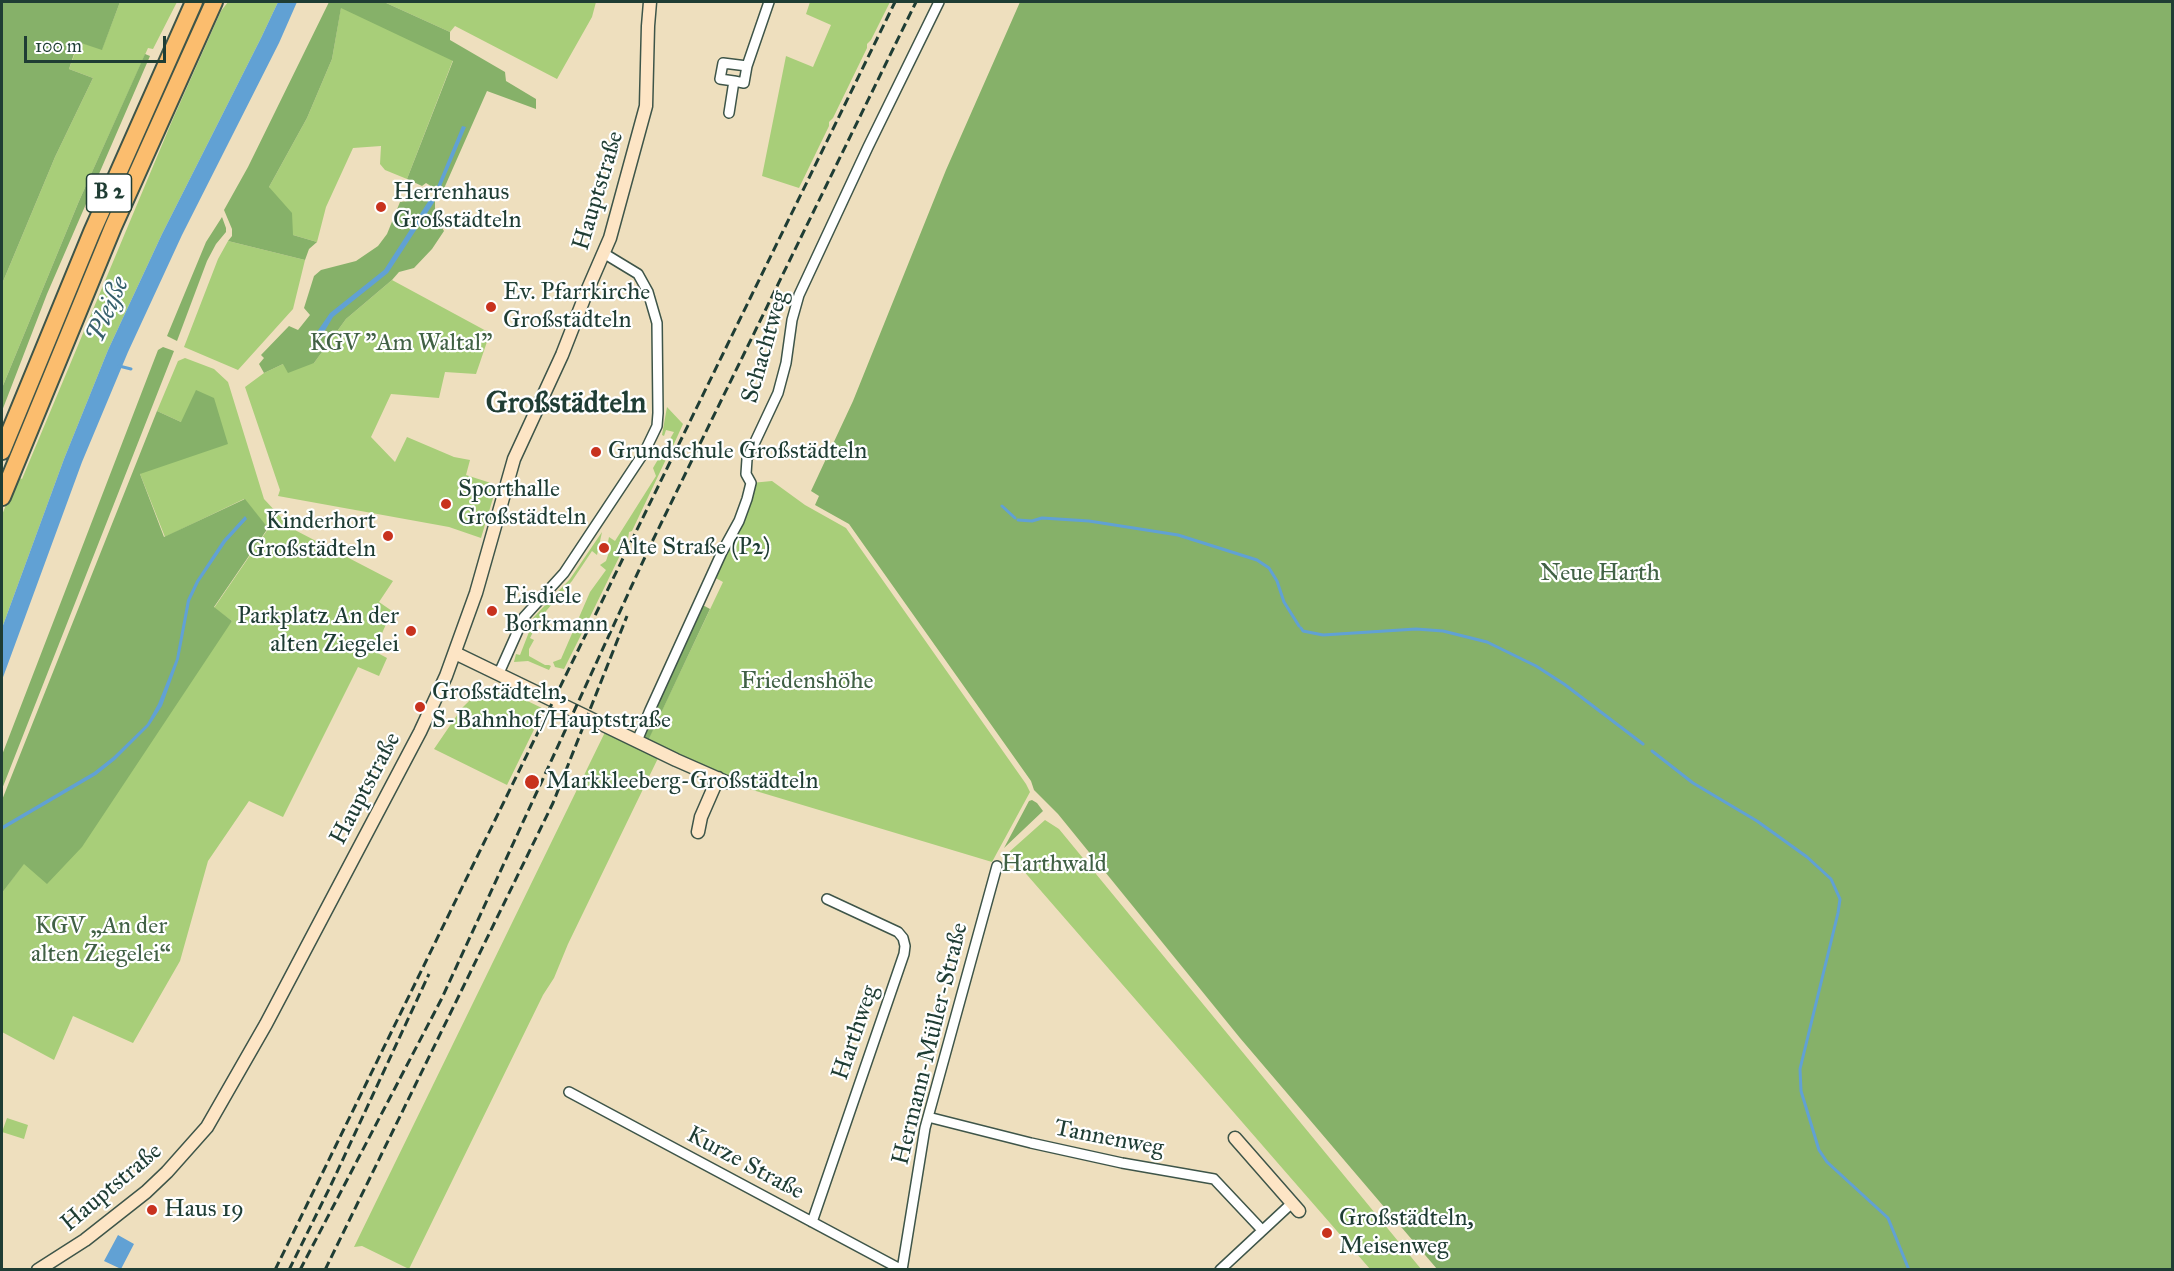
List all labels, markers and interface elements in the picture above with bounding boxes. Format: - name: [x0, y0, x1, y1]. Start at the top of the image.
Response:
- scale bar: [27, 24, 170, 62]
- text: 100 m: [35, 35, 82, 57]
- street label: Hauptstraße: [567, 128, 631, 254]
- road number: B 2: [86, 174, 132, 212]
- place label: Herrenhaus Großstädteln: [393, 179, 521, 235]
- marker: Herrenhaus Großstädteln: [374, 200, 388, 214]
- water label: Pleiße: [81, 273, 137, 347]
- place label: Ev. Pfarrkirche Großstädteln: [503, 279, 650, 335]
- street label: Schachtweg: [736, 287, 796, 407]
- marker: Ev. Pfarrkirche Großstädteln: [484, 300, 498, 314]
- park label: KGV "Am Waltal": [310, 330, 492, 358]
- district label: Großstädteln: [486, 387, 646, 423]
- place label: Grundschule Großstädteln: [608, 438, 867, 466]
- marker: Grundschule Großstädteln: [589, 445, 603, 459]
- place label: Sporthalle Großstädteln: [458, 476, 586, 532]
- marker: Sporthalle Großstädteln: [439, 497, 453, 511]
- place label: Kinderhort Großstädteln: [248, 508, 376, 564]
- marker: Kinderhort Großstädteln: [381, 529, 395, 543]
- place label: Alte Straße (P2): [616, 534, 770, 562]
- marker: Alte Straße (P2): [597, 541, 611, 555]
- park label: Neue Harth: [1540, 560, 1660, 588]
- place label: Eisdiele Borkmann: [504, 583, 608, 639]
- place label: Parkplatz An der alten Ziegelei: [237, 603, 399, 659]
- marker: Eisdiele Borkmann: [485, 604, 499, 618]
- marker: Parkplatz An der alten Ziegelei: [404, 624, 418, 638]
- park label: Friedenshöhe: [740, 668, 874, 696]
- place label: Großstädteln, S-Bahnhof/Hauptstraße: [432, 679, 671, 735]
- marker: Großstädteln, S-Bahnhof/Hauptstraße: [413, 700, 427, 714]
- street label: Hauptstraße: [324, 728, 408, 850]
- place label: Markkleeberg-Großstädteln: [546, 768, 818, 796]
- marker: Markkleeberg-Großstädteln: [523, 773, 541, 791]
- park label: Harthwald: [1001, 851, 1107, 879]
- park label: KGV „An der alten Ziegelei“: [31, 913, 171, 969]
- street label: Hermann-Müller-Straße: [887, 920, 975, 1168]
- street label: Harthweg: [826, 982, 886, 1084]
- street label: Tannenweg: [1052, 1114, 1166, 1164]
- street label: Kurze Straße: [681, 1121, 809, 1207]
- street label: Hauptstraße: [56, 1137, 168, 1239]
- place label: Haus 19: [164, 1196, 244, 1224]
- marker: Haus 19: [145, 1203, 159, 1217]
- place label: Großstädteln, Meisenweg: [1339, 1205, 1474, 1261]
- marker: Großstädteln, Meisenweg: [1320, 1226, 1334, 1240]

